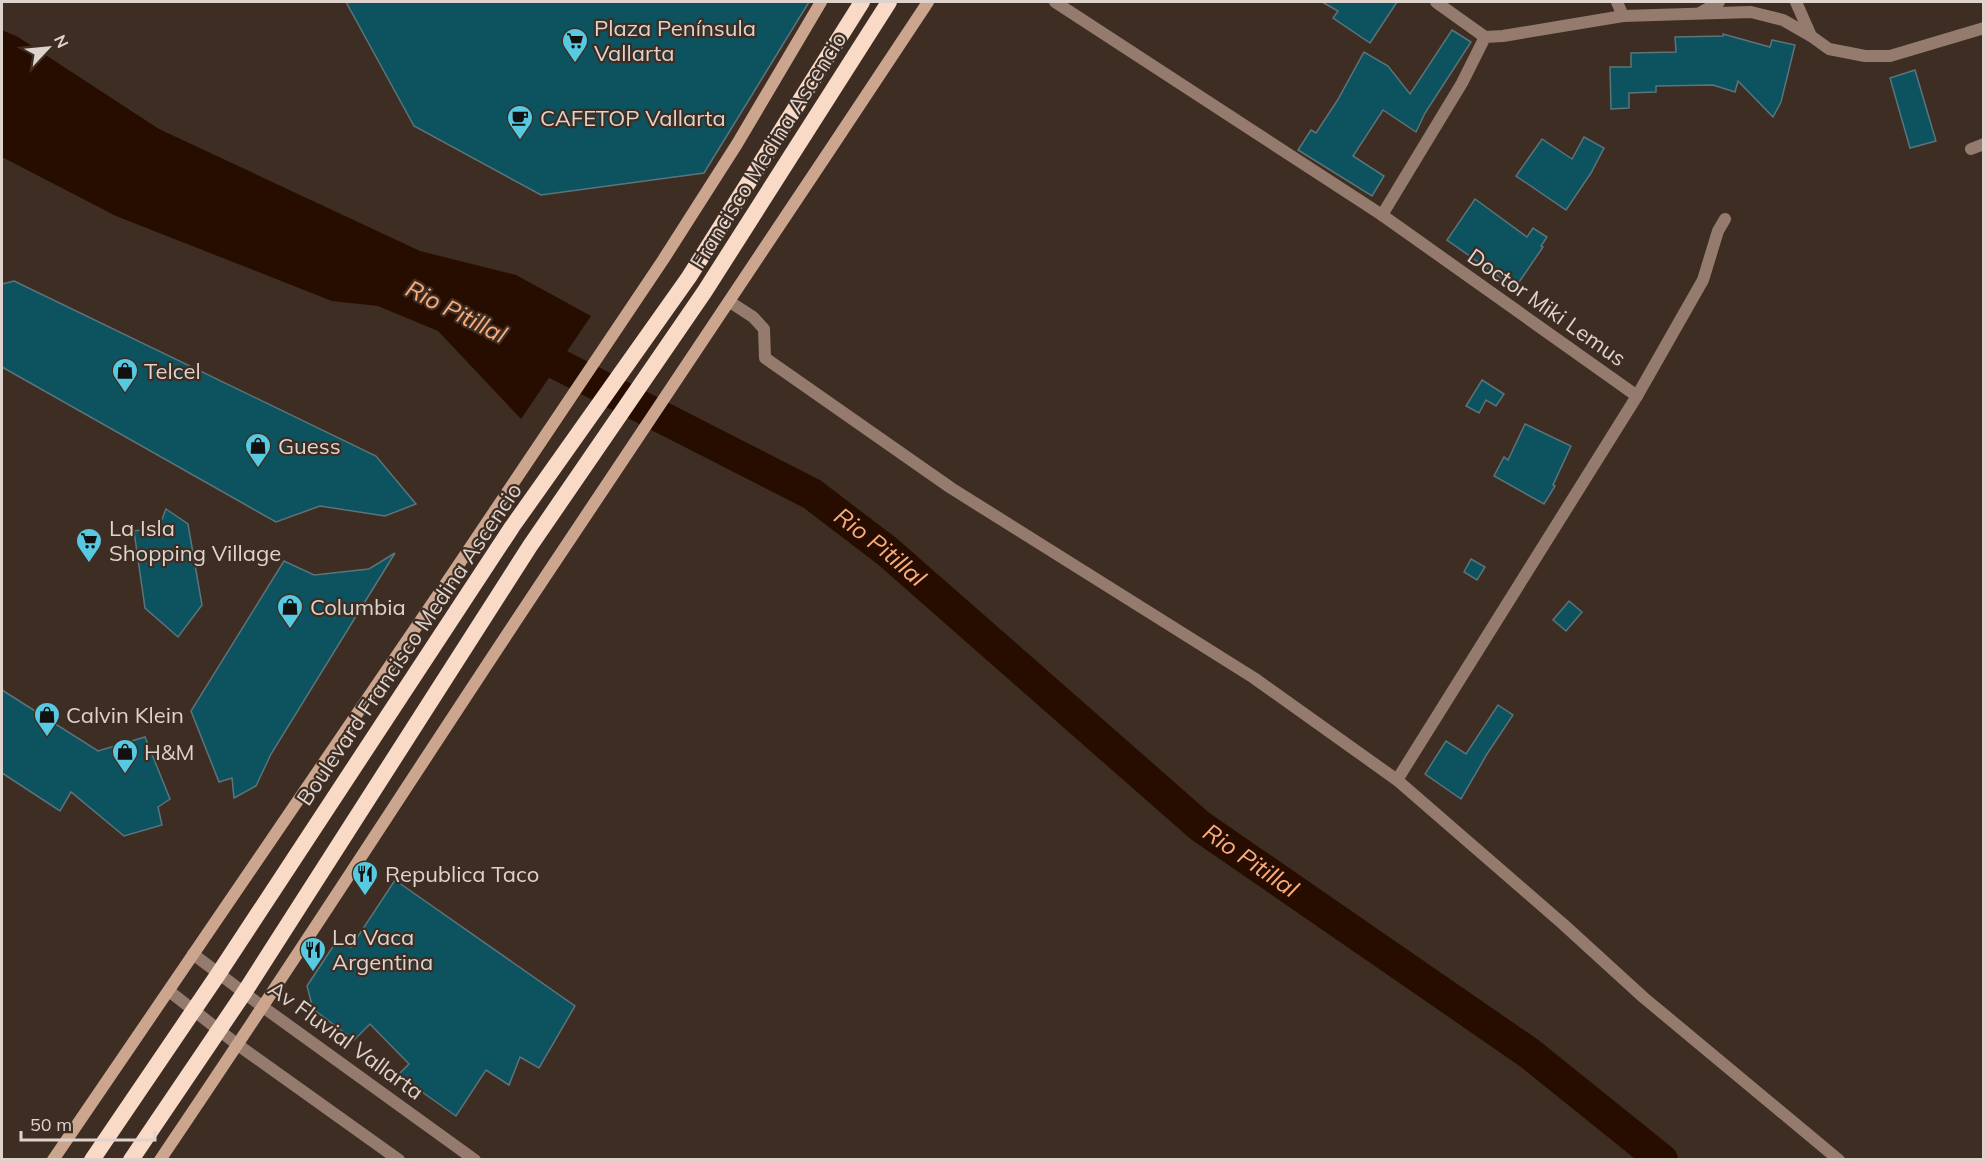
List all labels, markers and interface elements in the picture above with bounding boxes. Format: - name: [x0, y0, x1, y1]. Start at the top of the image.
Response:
- place label: Plaza Península Vallarta: [594, 14, 756, 67]
- north arrow: [18, 18, 78, 78]
- supermarket icon: Plaza Península Vallarta: [560, 26, 590, 64]
- street label: Francisco Medina Ascencio: [683, 26, 853, 274]
- text: N: [50, 32, 73, 51]
- cafe icon: CAFETOP Vallarta: [505, 103, 535, 141]
- place label: CAFETOP Vallarta: [540, 104, 726, 132]
- street label: Doctor Miki Lemus: [1462, 242, 1632, 372]
- water label: Rio Pitillal: [401, 273, 512, 349]
- shop icon: Telcel: [110, 356, 140, 394]
- place label: Telcel: [144, 357, 201, 385]
- shop icon: Guess: [243, 431, 273, 469]
- place label: Guess: [278, 432, 341, 460]
- street label: Boulevard Francisco Medina Ascencio: [290, 477, 528, 811]
- water label: Rio Pitillal: [829, 500, 933, 593]
- place label: La Isla Shopping Village: [109, 514, 281, 567]
- supermarket icon: La Isla Shopping Village: [74, 526, 104, 564]
- shop icon: Columbia: [275, 592, 305, 630]
- place label: Columbia: [310, 593, 406, 621]
- shop icon: Calvin Klein: [32, 700, 62, 738]
- place label: Calvin Klein: [66, 701, 184, 729]
- shop icon: H&M: [110, 737, 140, 775]
- place label: H&M: [144, 738, 195, 766]
- water label: Rio Pitillal: [1198, 817, 1305, 904]
- restaurant icon: Republica Taco: [350, 859, 380, 897]
- place label: Republica Taco: [385, 860, 539, 888]
- place label: La Vaca Argentina: [332, 923, 433, 976]
- restaurant icon: La Vaca Argentina: [298, 935, 328, 973]
- street label: Av Fluvial Vallarta: [263, 974, 429, 1106]
- scale bar: [21, 1104, 154, 1142]
- text: 50 m: [30, 1113, 72, 1136]

